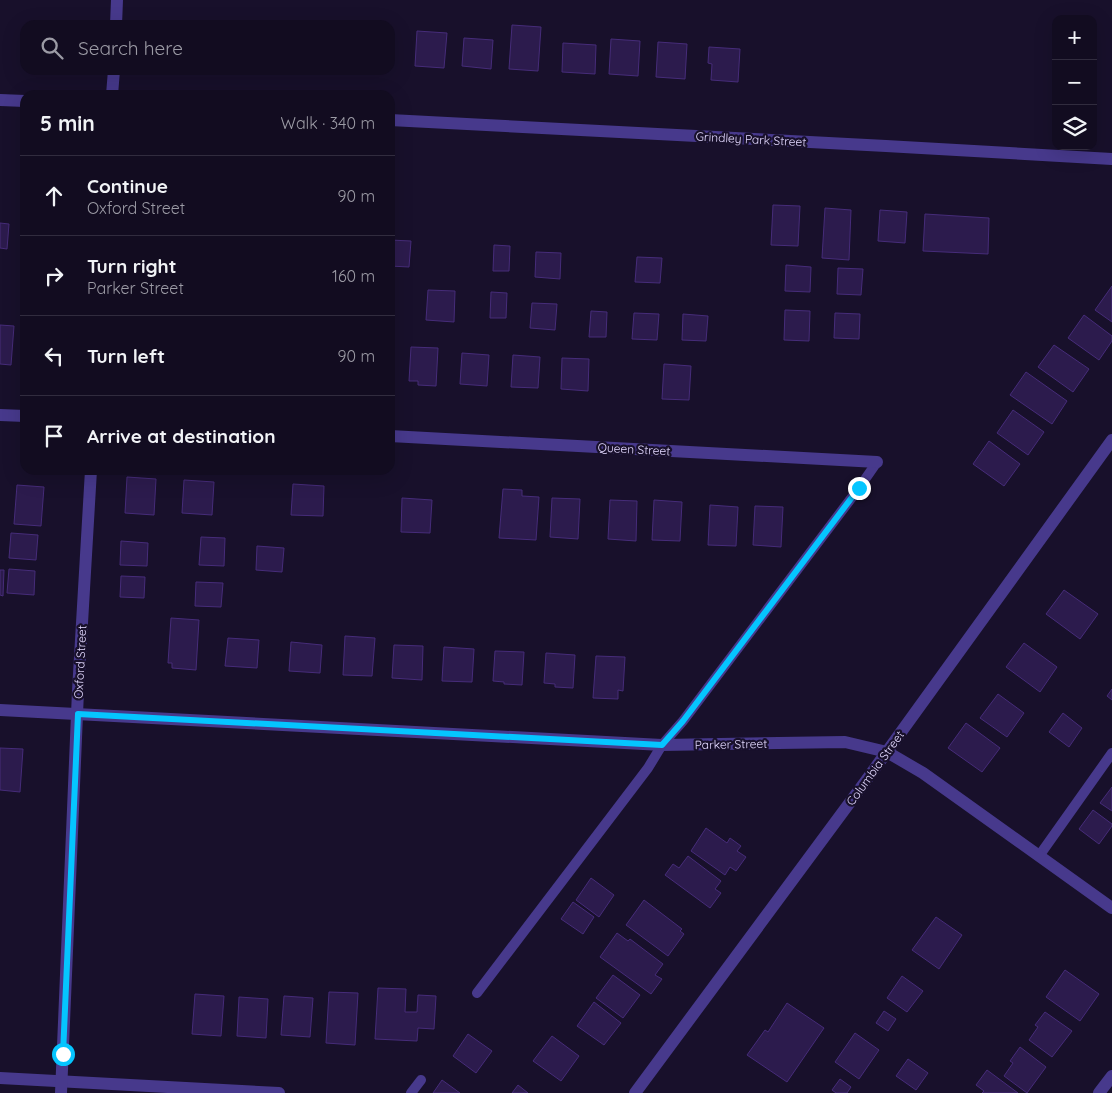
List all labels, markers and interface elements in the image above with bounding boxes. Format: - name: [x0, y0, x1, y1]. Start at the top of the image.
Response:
- map controls: [1052, 15, 1097, 150]
- button: +: [1052, 15, 1097, 60]
- search box: [20, 20, 395, 75]
- icon: search: [38, 34, 66, 62]
- text: Search here: [78, 36, 183, 60]
- button: −: [1052, 60, 1097, 105]
- button: layers: [1052, 105, 1097, 150]
- text: 5 min: [40, 110, 95, 136]
- text: Walk · 340 m: [281, 113, 375, 133]
- street label: Grindley Park Street: [695, 129, 807, 149]
- text: Continue: [87, 174, 168, 198]
- icon: ahead: [40, 182, 68, 210]
- text: 90 m: [338, 186, 375, 206]
- text: Oxford Street: [87, 198, 185, 218]
- text: Turn right: [87, 254, 176, 278]
- icon: right: [40, 262, 68, 290]
- text: 160 m: [332, 266, 375, 286]
- text: Parker Street: [87, 278, 184, 298]
- icon: left: [40, 342, 68, 370]
- text: Turn left: [87, 344, 165, 368]
- text: 90 m: [338, 346, 375, 366]
- icon: arrive: [40, 422, 68, 450]
- text: Arrive at destination: [87, 424, 276, 448]
- street label: Queen Street: [597, 440, 671, 458]
- route end: [848, 477, 871, 500]
- street label: Oxford Street: [71, 625, 89, 699]
- street label: Columbia Street: [843, 728, 907, 808]
- street label: Parker Street: [695, 736, 767, 752]
- route start: [52, 1043, 75, 1066]

